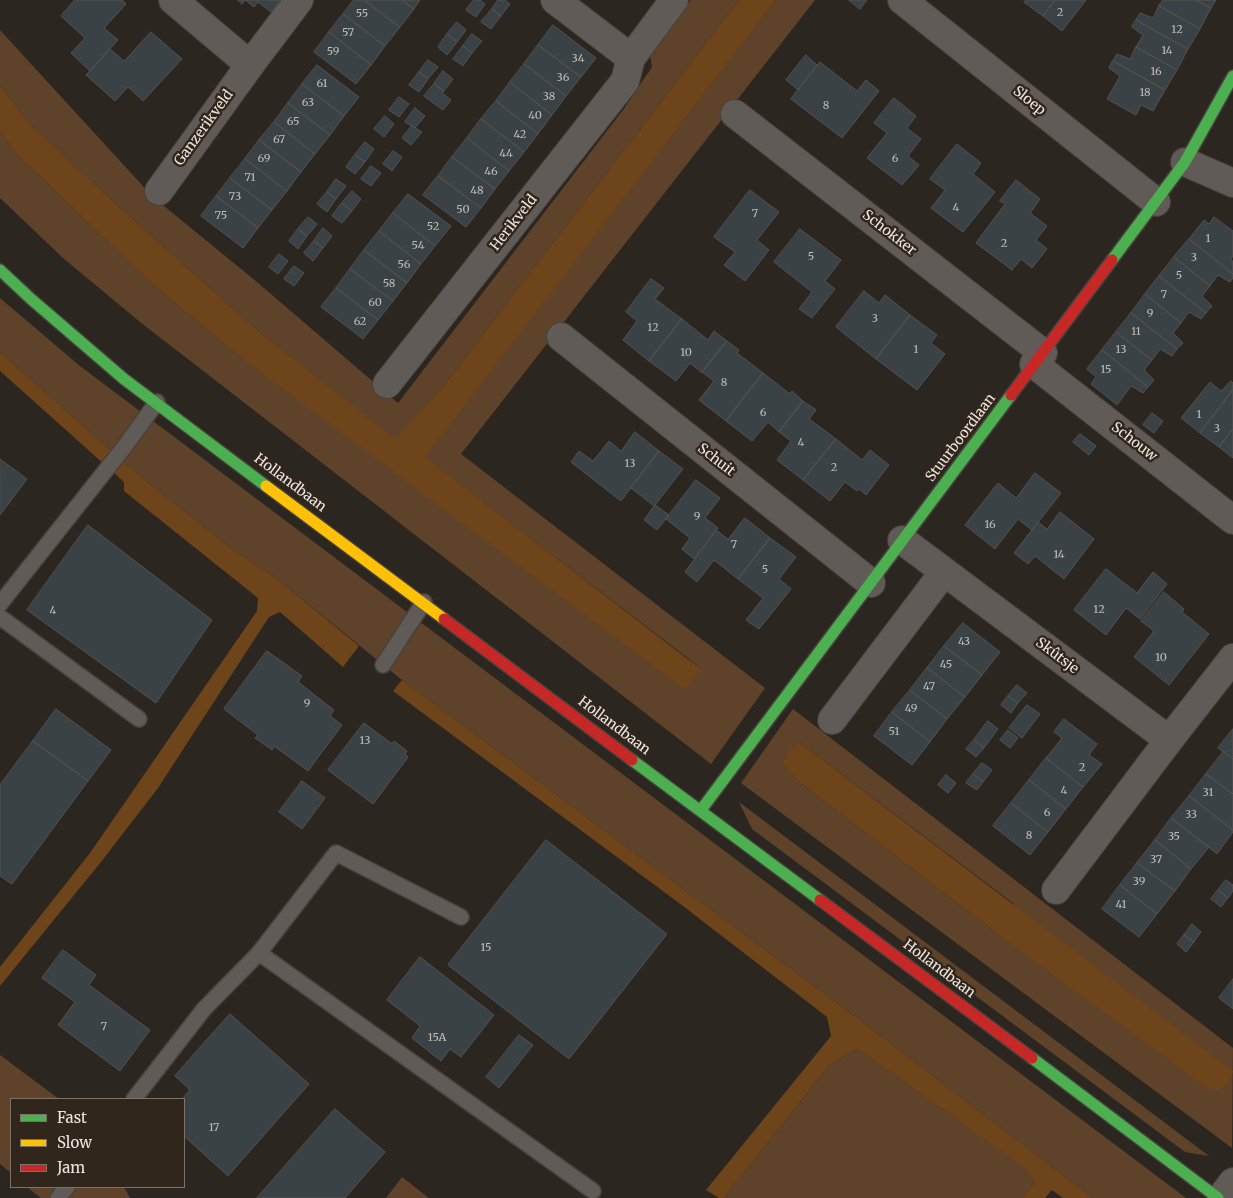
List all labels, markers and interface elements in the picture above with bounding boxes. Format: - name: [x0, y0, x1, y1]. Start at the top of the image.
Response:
- house number: 2: [1057, 6, 1063, 20]
- house number: 55: [356, 7, 368, 21]
- house number: 12: [1171, 23, 1183, 37]
- house number: 57: [342, 26, 354, 40]
- house number: 14: [1161, 44, 1173, 58]
- house number: 59: [327, 45, 339, 59]
- house number: 34: [572, 52, 584, 66]
- house number: 16: [1150, 65, 1162, 79]
- house number: 36: [557, 71, 569, 85]
- house number: 61: [317, 77, 327, 91]
- street label: Sloep: [1009, 83, 1049, 119]
- house number: 18: [1139, 86, 1151, 100]
- street label: Ganzerikveld: [171, 87, 237, 169]
- house number: 38: [543, 90, 555, 104]
- house number: 63: [302, 96, 314, 110]
- house number: 8: [823, 99, 829, 113]
- house number: 40: [528, 109, 542, 123]
- house number: 65: [287, 115, 299, 129]
- house number: 42: [514, 128, 526, 142]
- house number: 67: [273, 133, 285, 147]
- house number: 44: [499, 147, 513, 161]
- house number: 69: [257, 152, 271, 166]
- house number: 6: [892, 152, 898, 166]
- house number: 46: [484, 165, 498, 179]
- house number: 71: [244, 171, 256, 185]
- house number: 48: [470, 184, 484, 198]
- house number: 73: [229, 190, 241, 204]
- street label: Herikveld: [487, 192, 541, 254]
- house number: 4: [953, 201, 959, 215]
- house number: 50: [456, 203, 470, 217]
- house number: 7: [752, 207, 758, 221]
- street label: Schokker: [859, 207, 919, 259]
- house number: 75: [215, 209, 227, 223]
- house number: 52: [427, 220, 439, 234]
- house number: 1: [1206, 232, 1210, 246]
- house number: 2: [1001, 237, 1007, 251]
- house number: 54: [412, 239, 424, 253]
- house number: 5: [808, 250, 814, 264]
- house number: 3: [1191, 251, 1197, 265]
- house number: 56: [398, 258, 410, 272]
- house number: 5: [1176, 269, 1182, 283]
- house number: 58: [383, 277, 395, 291]
- house number: 7: [1161, 288, 1167, 302]
- house number: 60: [368, 296, 382, 310]
- house number: 9: [1147, 307, 1153, 321]
- house number: 3: [872, 312, 878, 326]
- house number: 62: [354, 315, 366, 329]
- house number: 12: [647, 321, 659, 335]
- house number: 11: [1131, 325, 1141, 339]
- house number: 1: [914, 343, 918, 357]
- house number: 13: [1116, 343, 1126, 357]
- house number: 10: [680, 346, 692, 360]
- house number: 15: [1100, 363, 1112, 377]
- house number: 8: [721, 376, 727, 390]
- street label: Stuurboordlaan: [923, 391, 999, 485]
- house number: 6: [760, 406, 766, 420]
- house number: 1: [1197, 408, 1201, 422]
- street label: Schouw: [1108, 419, 1160, 465]
- house number: 3: [1214, 422, 1220, 436]
- house number: 4: [798, 436, 804, 450]
- street label: Schuit: [694, 440, 738, 480]
- street label: Hollandbaan: [251, 450, 329, 516]
- house number: 13: [625, 457, 635, 471]
- house number: 2: [831, 461, 837, 475]
- house number: 9: [694, 510, 700, 524]
- house number: 16: [984, 518, 996, 532]
- house number: 7: [731, 538, 737, 552]
- house number: 14: [1053, 548, 1065, 562]
- house number: 5: [762, 563, 768, 577]
- house number: 12: [1093, 603, 1105, 617]
- house number: 4: [50, 604, 56, 618]
- street label: Skûtsje: [1032, 634, 1082, 678]
- house number: 43: [958, 635, 970, 649]
- house number: 10: [1155, 651, 1167, 665]
- house number: 45: [940, 658, 952, 672]
- house number: 47: [923, 680, 935, 694]
- street label: Hollandbaan: [575, 693, 653, 759]
- house number: 9: [304, 697, 310, 711]
- house number: 49: [905, 702, 917, 716]
- house number: 51: [889, 725, 899, 739]
- house number: 13: [360, 734, 370, 748]
- house number: 2: [1079, 761, 1085, 775]
- house number: 4: [1061, 784, 1067, 798]
- house number: 31: [1203, 786, 1213, 800]
- house number: 6: [1044, 806, 1050, 820]
- house number: 33: [1185, 808, 1197, 822]
- house number: 8: [1026, 829, 1032, 843]
- house number: 35: [1168, 830, 1180, 844]
- house number: 37: [1150, 853, 1162, 867]
- house number: 39: [1133, 875, 1145, 889]
- house number: 41: [1116, 898, 1126, 912]
- street label: Hollandbaan: [900, 936, 978, 1002]
- house number: 15: [480, 941, 492, 955]
- house number: 7: [101, 1020, 107, 1034]
- house number: 15A: [428, 1031, 446, 1045]
- legend: [10, 1098, 185, 1188]
- text: Fast: [57, 1108, 87, 1127]
- house number: 17: [209, 1121, 219, 1135]
- text: Slow: [57, 1133, 92, 1152]
- text: Jam: [57, 1158, 85, 1177]

